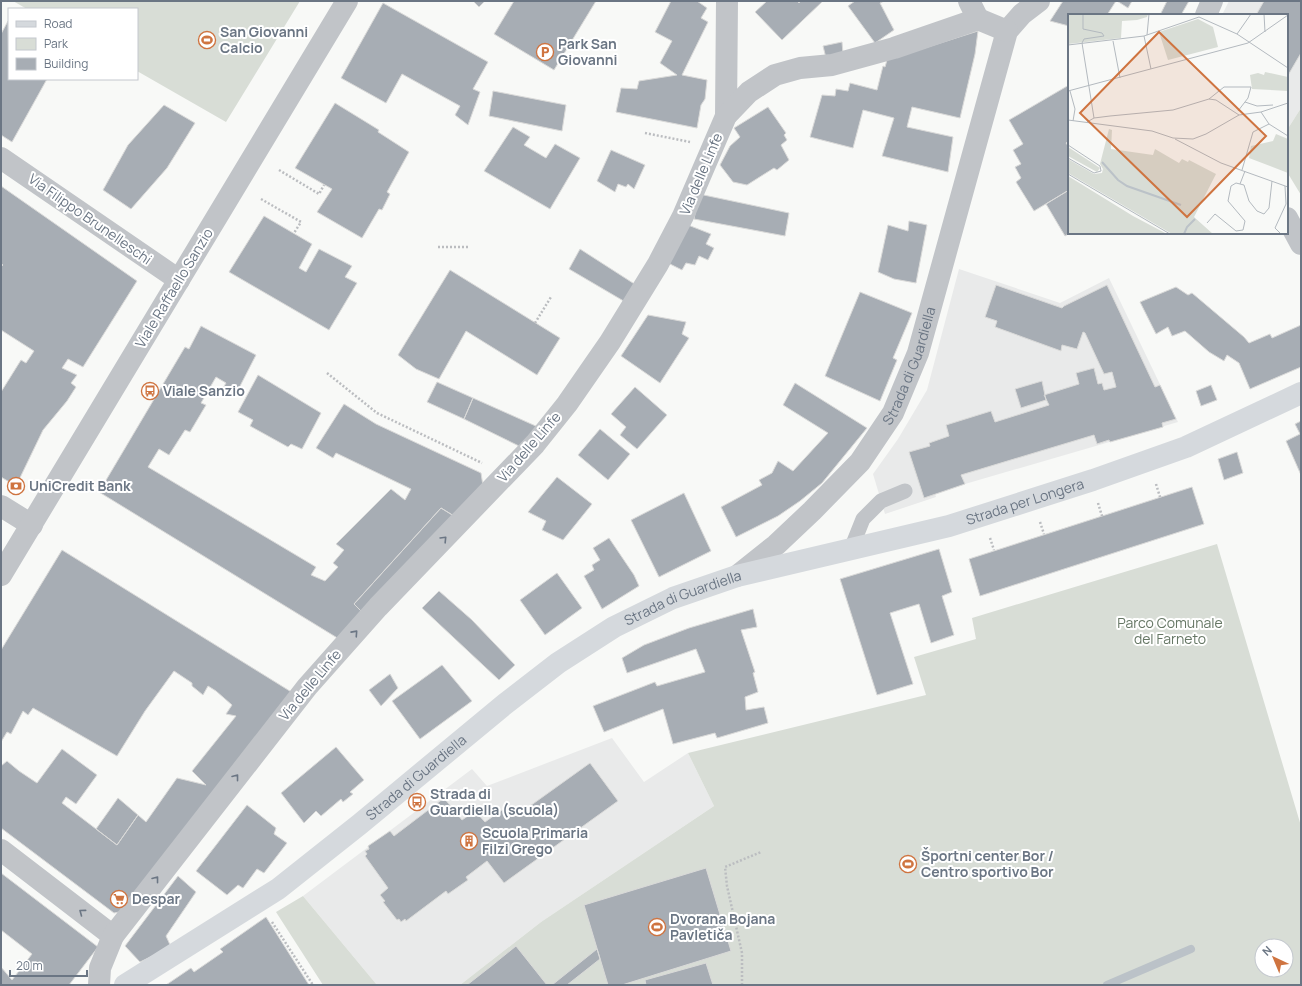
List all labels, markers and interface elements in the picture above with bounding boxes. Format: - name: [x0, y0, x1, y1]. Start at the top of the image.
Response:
- legend: [8, 8, 138, 80]
- inset map: [1068, 14, 1288, 234]
- text: Road: [44, 15, 72, 32]
- place label: San Giovanni Calcio: [220, 22, 308, 57]
- sports icon: San Giovanni Calcio: [197, 30, 217, 50]
- place label: Park San Giovanni: [558, 34, 617, 69]
- text: Park: [44, 35, 69, 52]
- parking icon: Park San Giovanni: [535, 42, 555, 62]
- text: Building: [44, 55, 88, 72]
- street label: Via delle Linfe: [675, 130, 726, 218]
- street label: Via Filippo Brunelleschi: [25, 169, 156, 268]
- street label: Viale Raffaello Sanzio: [130, 224, 217, 351]
- street label: Strada di Guardiella: [878, 305, 939, 428]
- bus stop icon: Viale Sanzio: [140, 381, 160, 401]
- place label: Viale Sanzio: [163, 381, 245, 400]
- street label: Via delle Linfe: [493, 407, 565, 486]
- street label: Strada per Longera: [963, 474, 1086, 529]
- bank icon: UniCredit Bank: [6, 476, 26, 496]
- place label: UniCredit Bank: [29, 476, 131, 495]
- one-way arrow: [439, 536, 447, 544]
- street label: Strada di Guardiella: [621, 565, 743, 630]
- park label: Parco Comunale del Farneto: [1117, 613, 1223, 648]
- one-way arrow: [350, 631, 357, 638]
- street label: Via delle Linfe: [274, 645, 345, 724]
- street label: Strada di Guardiella: [361, 730, 470, 824]
- one-way arrow: [232, 774, 239, 781]
- place label: Strada di Guardiella (scuola): [430, 784, 559, 819]
- bus stop icon: Strada di Guardiella (scuola): [407, 792, 427, 812]
- place label: Scuola Primaria Filzi Grego: [482, 823, 588, 858]
- building icon: Scuola Primaria Filzi Grego: [459, 831, 479, 851]
- place label: Športni center Bor / Centro sportivo Bor: [921, 846, 1054, 881]
- sports icon: Športni center Bor / Centro sportivo Bor: [898, 854, 918, 874]
- one-way arrow: [152, 877, 159, 884]
- supermarket icon: Despar: [109, 889, 129, 909]
- place label: Despar: [132, 889, 181, 908]
- place label: Dvorana Bojana Pavletiča: [670, 909, 775, 944]
- one-way arrow: [79, 910, 86, 917]
- sports icon: Dvorana Bojana Pavletiča: [647, 917, 667, 937]
- north arrow: [1254, 938, 1294, 978]
- text: N: [1259, 942, 1275, 959]
- scale bar: [10, 952, 87, 978]
- text: 20 m: [16, 957, 43, 974]

